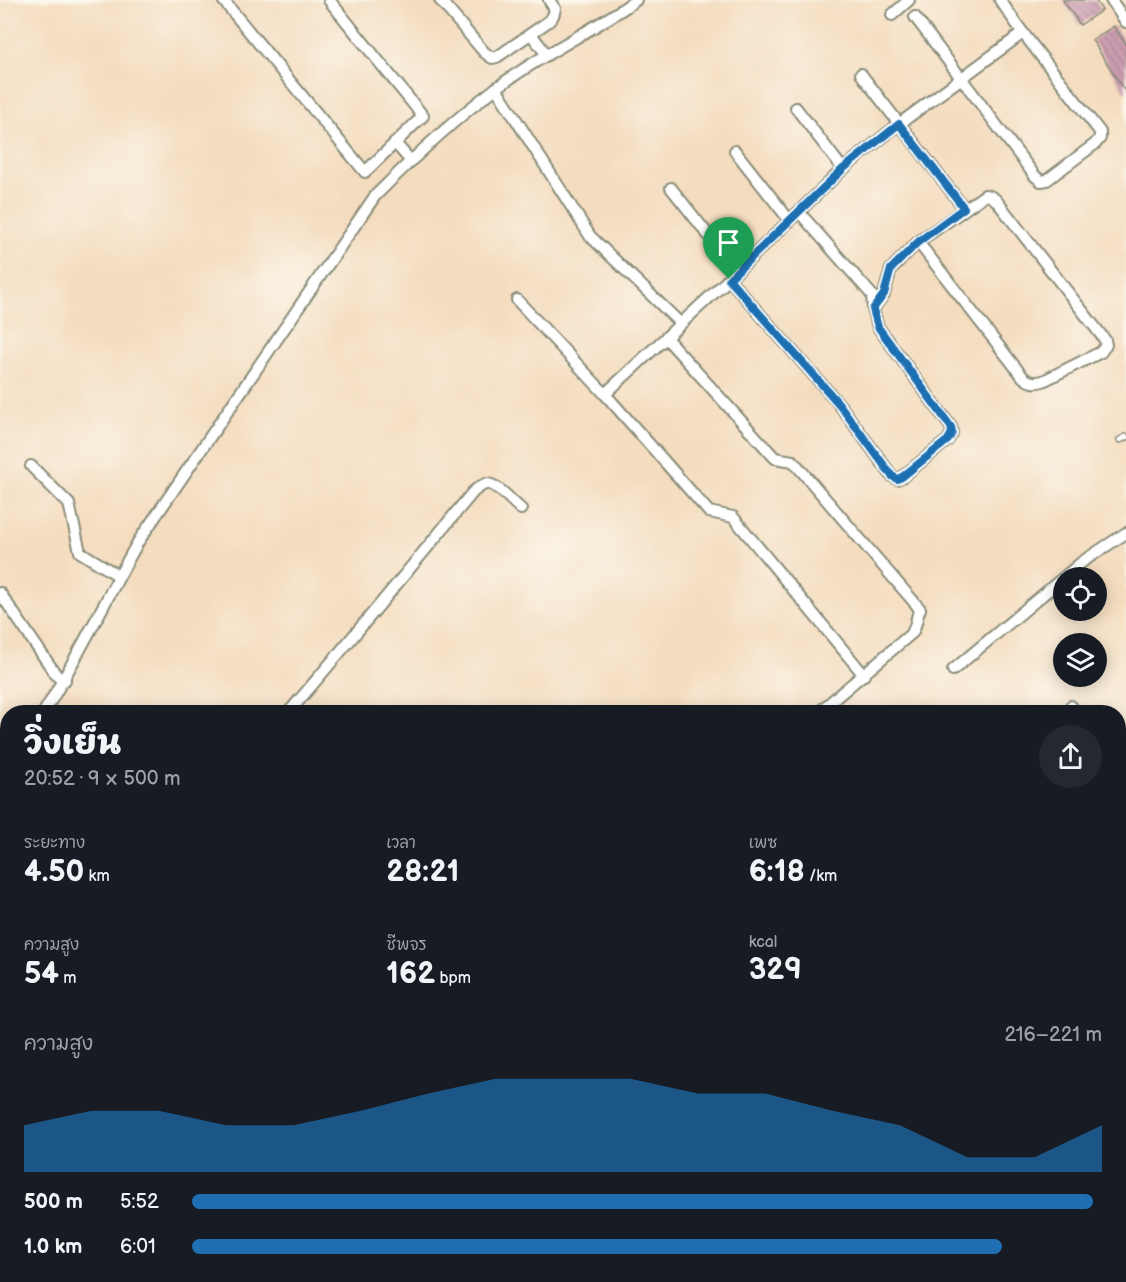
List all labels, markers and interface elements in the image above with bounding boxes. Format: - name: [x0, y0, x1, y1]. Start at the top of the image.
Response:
- pin: [703, 217, 754, 279]
- icon: arrive: [712, 226, 745, 259]
- map controls: [1053, 567, 1107, 687]
- button: locate: [1053, 567, 1107, 621]
- button: layers: [1053, 633, 1107, 687]
- text: วิ่งเย็น: [24, 724, 121, 764]
- button: share: [1039, 725, 1102, 788]
- text: 20:52 · 9 × 500 m: [24, 767, 180, 791]
- text: ระยะทาง: [24, 834, 85, 853]
- text: เวลา: [386, 834, 416, 853]
- text: เพซ: [749, 834, 777, 853]
- text: 4.50: [24, 854, 84, 890]
- text: 28:21: [386, 854, 460, 890]
- text: 6:18: [749, 854, 805, 890]
- text: km: [84, 867, 110, 886]
- text: /km: [805, 867, 837, 886]
- text: kcal: [749, 933, 777, 952]
- text: ความสูง: [24, 936, 79, 955]
- text: ชีพจร: [386, 936, 427, 955]
- text: 329: [749, 952, 802, 988]
- text: 54: [24, 956, 59, 992]
- text: 162: [386, 956, 435, 992]
- text: m: [59, 969, 77, 988]
- text: bpm: [435, 969, 471, 988]
- text: 216–221 m: [1004, 1023, 1102, 1047]
- text: ความสูง: [24, 1032, 93, 1056]
- text: 500 m: [24, 1190, 83, 1214]
- text: 5:52: [120, 1190, 159, 1214]
- text: 1.0 km: [24, 1235, 82, 1259]
- text: 6:01: [120, 1235, 156, 1259]

